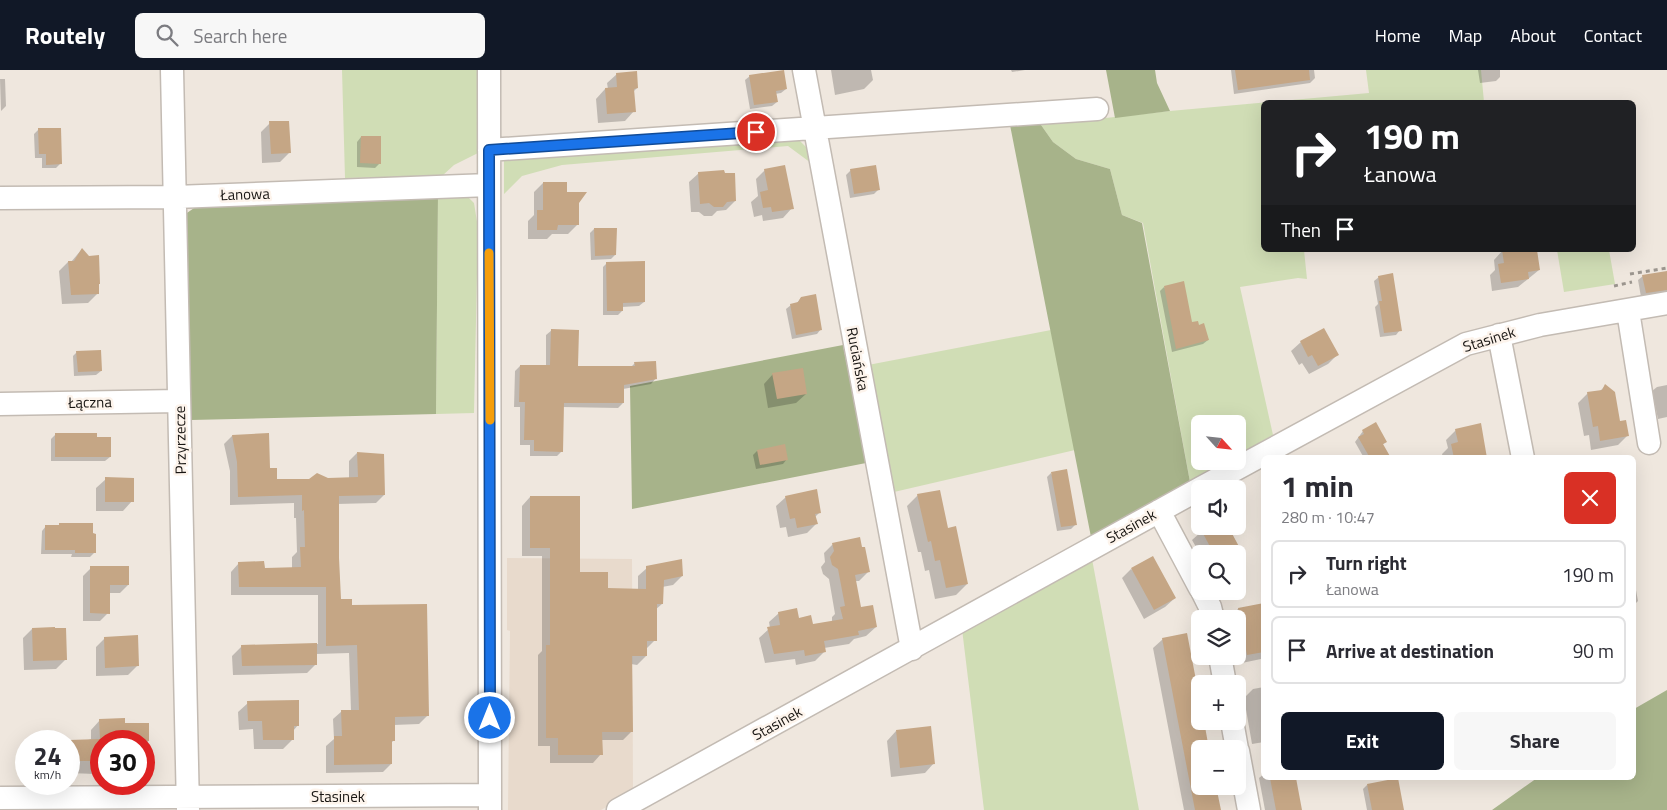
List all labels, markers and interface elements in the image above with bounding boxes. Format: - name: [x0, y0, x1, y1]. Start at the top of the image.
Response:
- search box: [135, 13, 485, 58]
- text: Routely: [25, 17, 105, 53]
- icon: search: [153, 21, 181, 49]
- text: Search here: [193, 21, 287, 50]
- text: Home: [1375, 22, 1421, 49]
- text: Map: [1449, 22, 1482, 49]
- text: About: [1510, 22, 1556, 49]
- text: Contact: [1584, 22, 1642, 49]
- text: 190 m: [1364, 109, 1460, 163]
- pin: [735, 111, 777, 153]
- icon: arrive: [742, 118, 770, 146]
- icon: right: [1281, 120, 1346, 185]
- text: Łanowa: [1364, 157, 1437, 191]
- street label: Łanowa: [219, 182, 271, 206]
- text: Then: [1281, 215, 1321, 244]
- icon: arrive: [1331, 215, 1359, 243]
- street label: Stasinek: [1460, 320, 1518, 358]
- street label: Ruciańska: [841, 325, 876, 393]
- street label: Łączna: [67, 390, 113, 414]
- street label: Przyrzecze: [168, 405, 192, 475]
- north arrow: [1191, 415, 1246, 470]
- map controls: [1191, 415, 1246, 795]
- text: 1 min: [1281, 463, 1354, 509]
- button: close: [1564, 472, 1616, 524]
- button: sound: [1191, 480, 1246, 535]
- street label: Stasinek: [1102, 503, 1160, 549]
- text: 280 m · 10:47: [1281, 505, 1375, 529]
- button: search: [1191, 545, 1246, 600]
- text: Turn right: [1326, 548, 1407, 577]
- icon: right: [1283, 560, 1311, 588]
- text: 190 m: [1562, 560, 1614, 589]
- text: Łanowa: [1326, 577, 1379, 601]
- button: layers: [1191, 610, 1246, 665]
- icon: arrive: [1283, 636, 1311, 664]
- text: Arrive at destination: [1326, 636, 1494, 665]
- text: 90 m: [1573, 636, 1614, 665]
- button: +: [1191, 675, 1246, 730]
- position arrow: [463, 691, 515, 743]
- street label: Stasinek: [748, 700, 806, 746]
- button: Exit: [1281, 712, 1444, 770]
- button: Share: [1454, 712, 1616, 770]
- speed limit sign: 30: [90, 730, 155, 795]
- text: 24: [33, 737, 62, 775]
- button: −: [1191, 740, 1246, 795]
- text: km/h: [34, 765, 61, 784]
- street label: Stasinek: [311, 785, 365, 808]

